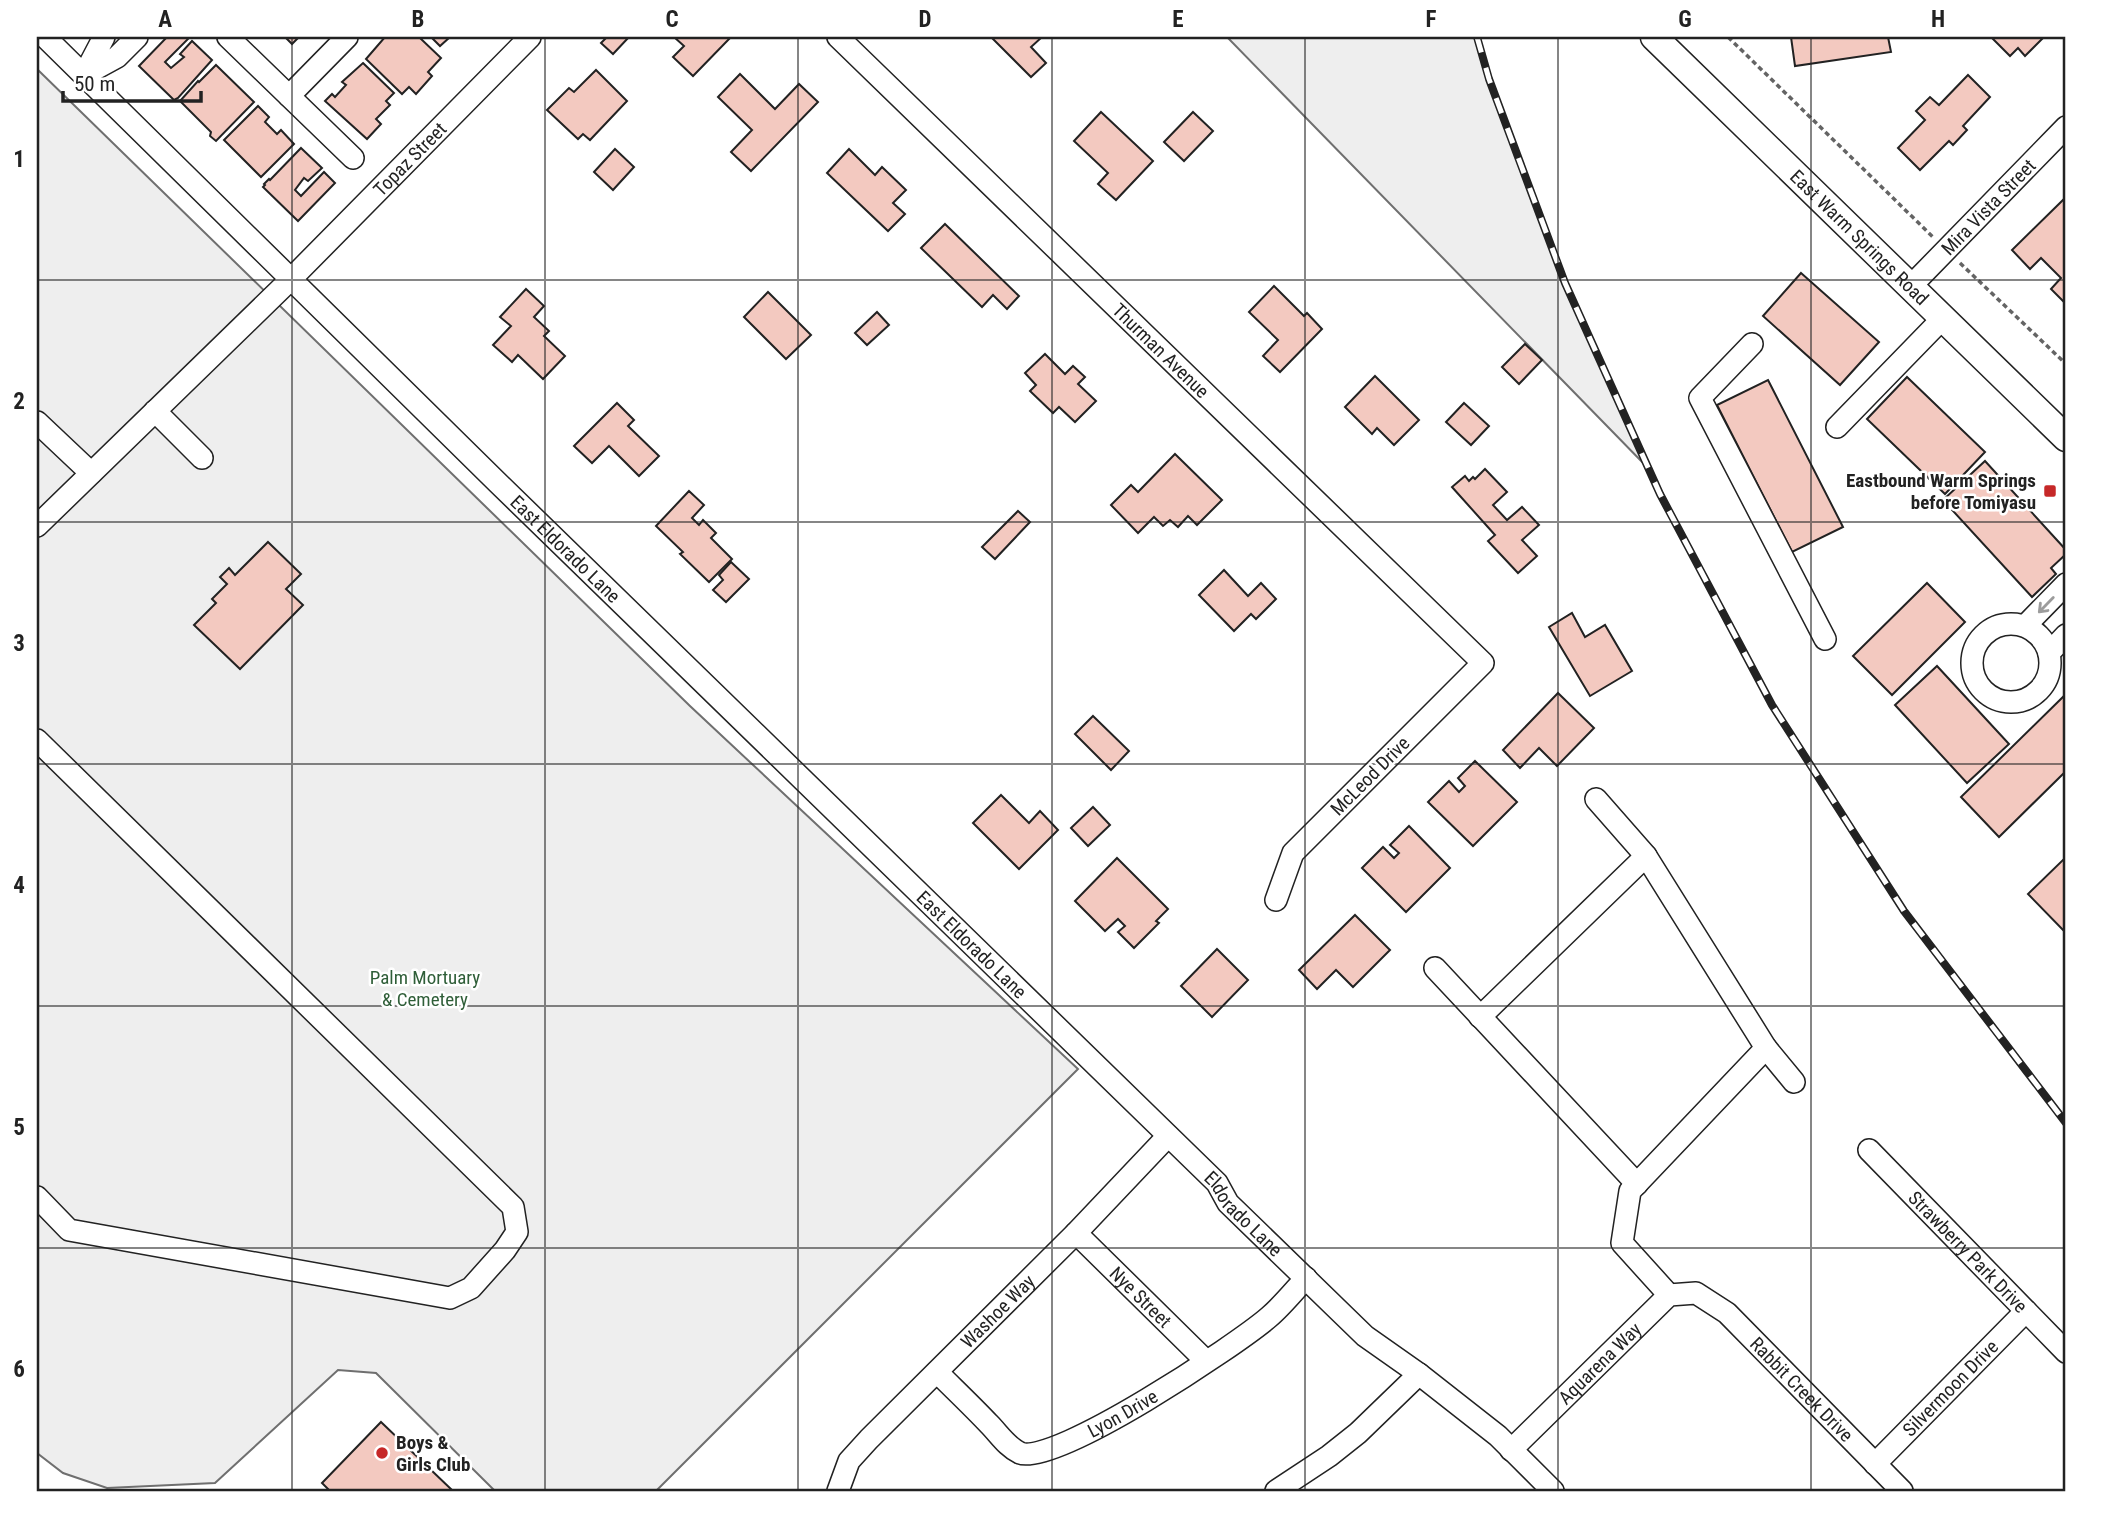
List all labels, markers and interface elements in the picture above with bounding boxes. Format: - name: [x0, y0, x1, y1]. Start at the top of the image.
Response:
- text: A: [158, 6, 172, 33]
- text: B: [412, 6, 424, 33]
- text: C: [665, 6, 679, 33]
- text: D: [919, 6, 932, 33]
- text: E: [1172, 6, 1184, 33]
- text: F: [1426, 6, 1437, 33]
- text: G: [1678, 6, 1692, 33]
- text: H: [1931, 6, 1945, 33]
- scale bar: [63, 60, 201, 104]
- text: 50 m: [74, 72, 115, 96]
- street label: Topaz Street: [368, 117, 451, 201]
- text: 1: [13, 146, 25, 173]
- street label: Mira Vista Street: [1936, 154, 2040, 260]
- street label: East Warm Springs Road: [1786, 165, 1934, 310]
- street label: Thurman Avenue: [1108, 298, 1214, 403]
- text: 2: [13, 388, 25, 415]
- place label: Eastbound Warm Springs before Tomiyasu: [1846, 469, 2036, 514]
- marker: Eastbound Warm Springs before Tomiyasu: [2042, 483, 2058, 499]
- street label: East Eldorado Lane: [506, 490, 625, 607]
- one-way arrow: [2037, 596, 2054, 613]
- text: 3: [13, 630, 25, 657]
- street label: McLeod Drive: [1326, 732, 1414, 820]
- text: 4: [13, 872, 25, 899]
- street label: East Eldorado Lane: [912, 886, 1032, 1003]
- park label: Palm Mortuary & Cemetery: [370, 966, 480, 1011]
- text: 5: [13, 1114, 25, 1141]
- street label: Eldorado Lane: [1200, 1166, 1287, 1261]
- street label: Strawberry Park Drive: [1904, 1186, 2033, 1317]
- street label: Nye Street: [1105, 1261, 1176, 1332]
- street label: Washoe Way: [956, 1269, 1039, 1353]
- street label: Aquarena Way: [1553, 1317, 1646, 1409]
- street label: Rabbit Creek Drive: [1745, 1332, 1858, 1446]
- street label: Silvermoon Drive: [1898, 1335, 2003, 1441]
- text: 6: [13, 1356, 25, 1383]
- street label: Lyon Drive: [1084, 1384, 1162, 1442]
- place label: Boys & Girls Club: [396, 1431, 470, 1476]
- marker: Boys & Girls Club: [374, 1445, 390, 1461]

